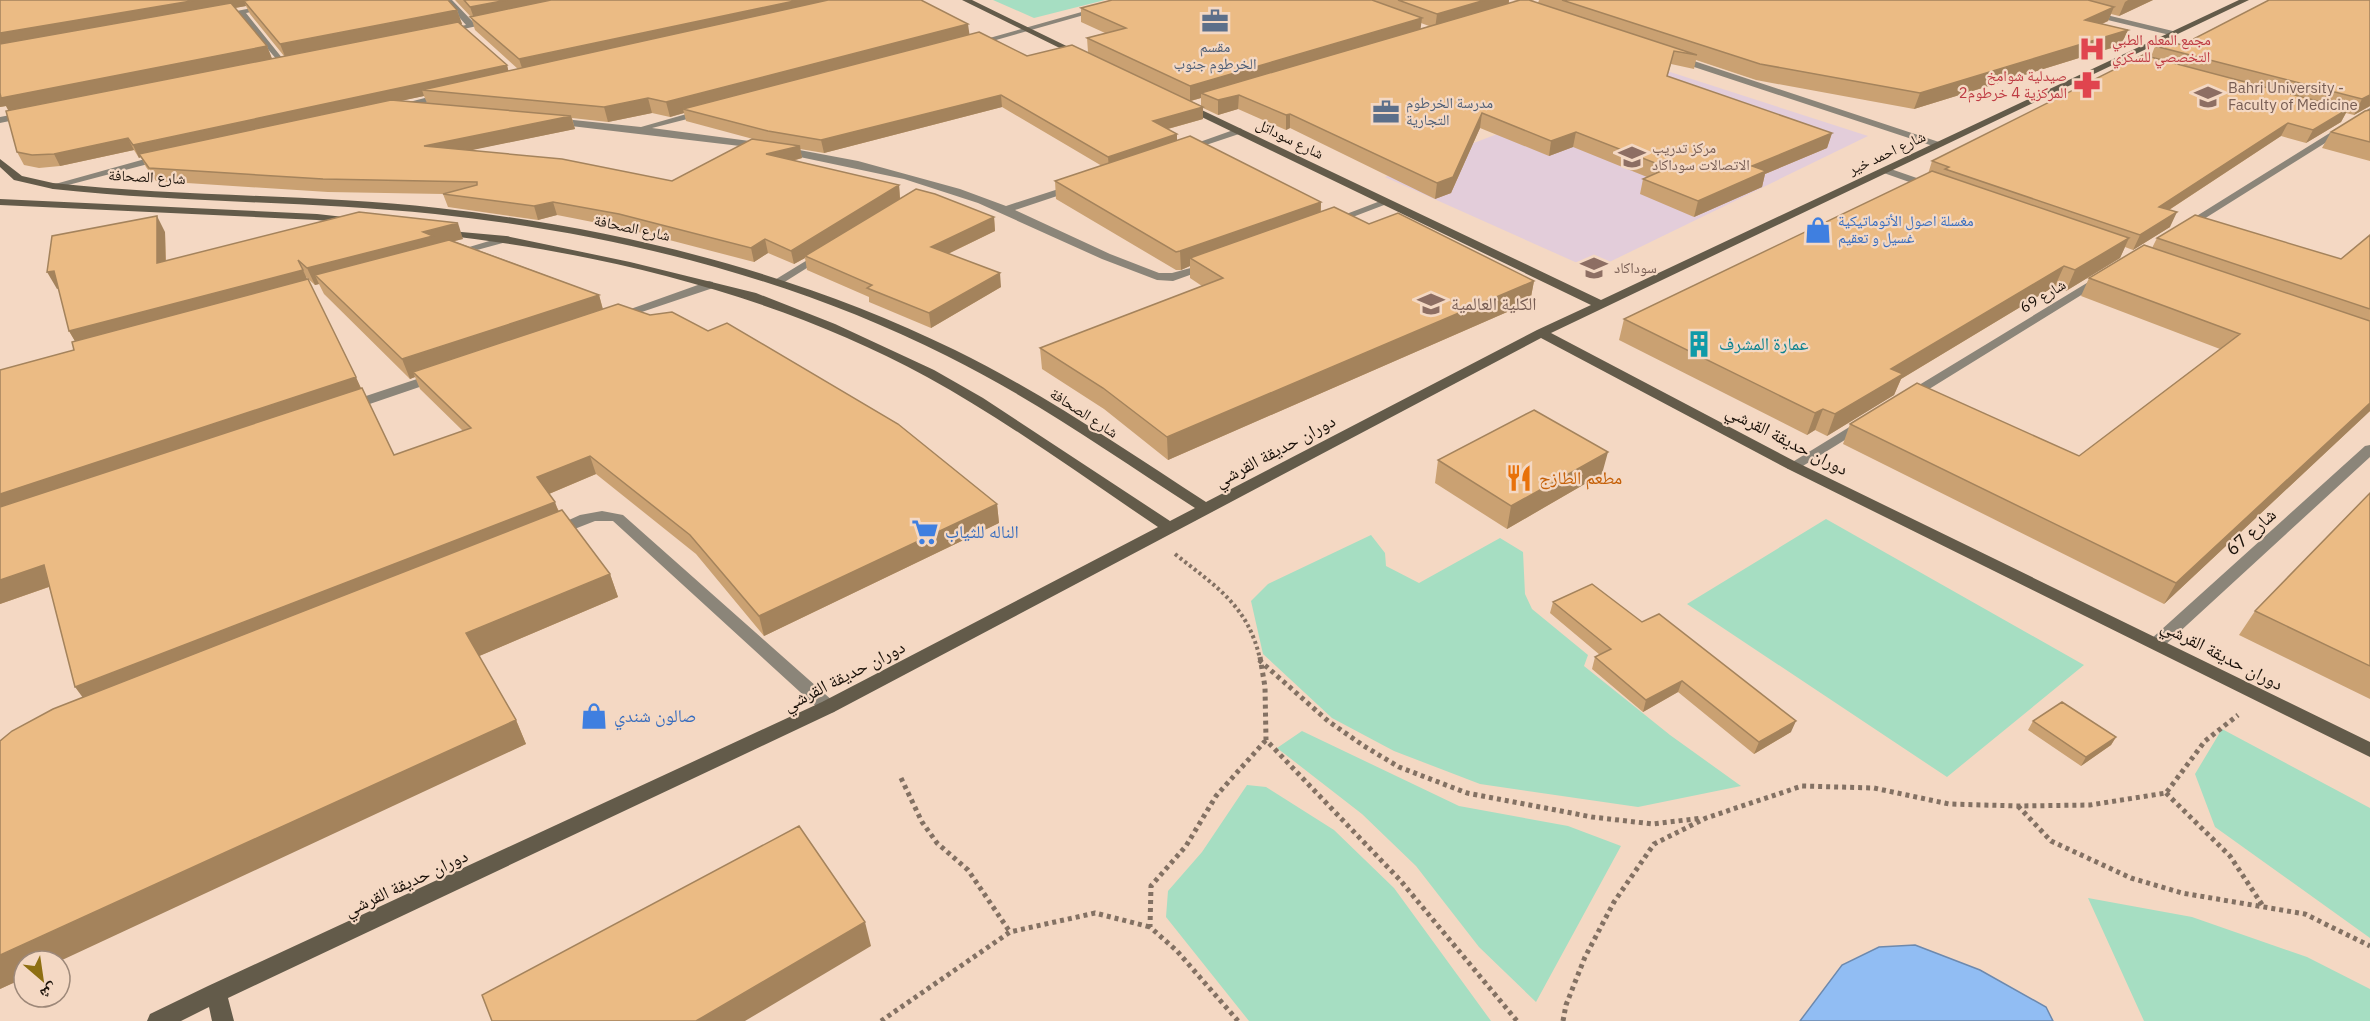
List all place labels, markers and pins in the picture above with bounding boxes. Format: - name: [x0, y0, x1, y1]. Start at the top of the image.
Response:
- office icon: مقسم الخرطوم جنوب: [1200, 6, 1230, 36]
- place label: مجمع المعلم الطبي التخصصي للسكري: [2112, 30, 2211, 69]
- hospital icon: مجمع المعلم الطبي التخصصي للسكري: [2077, 34, 2107, 64]
- place label: مقسم الخرطوم جنوب: [1173, 37, 1257, 74]
- place label: صيدلية شوامخ المركزية 4 خرطوم2: [1959, 66, 2067, 103]
- pharmacy icon: صيدلية شوامخ المركزية 4 خرطوم2: [2072, 70, 2102, 100]
- place label: Bahri University - Faculty of Medicine: [2228, 78, 2358, 114]
- school or university icon: Bahri University - Faculty of Medicine: [2193, 82, 2223, 112]
- place label: مدرسة الخرطوم التجارية: [1406, 93, 1493, 129]
- office icon: مدرسة الخرطوم التجارية: [1371, 97, 1401, 127]
- place label: مركز تدريب الاتصالات سوداكاد: [1652, 138, 1750, 174]
- school or university icon: مركز تدريب الاتصالات سوداكاد: [1617, 142, 1647, 172]
- place label: مغسلة اصول الأتوماتيكية غسيل و تعقيم: [1838, 211, 1974, 248]
- shop icon: مغسلة اصول الأتوماتيكية غسيل و تعقيم: [1803, 215, 1833, 245]
- school or university icon: سوداكاد: [1579, 253, 1609, 283]
- place label: سوداكاد: [1614, 258, 1657, 277]
- school or university icon: الكلية العالمية: [1416, 289, 1446, 319]
- place label: الكلية العالمية: [1451, 292, 1537, 315]
- building icon: عمارة المشرف: [1684, 329, 1714, 359]
- place label: عمارة المشرف: [1719, 332, 1809, 355]
- restaurant icon: مطعم الطازج: [1504, 463, 1534, 493]
- place label: مطعم الطازج: [1539, 466, 1622, 490]
- supermarket icon: الناله للثياب: [910, 517, 940, 547]
- place label: الناله للثياب: [945, 520, 1019, 543]
- shop icon: صالون شندي: [579, 701, 609, 731]
- place label: صالون شندي: [614, 704, 697, 731]

